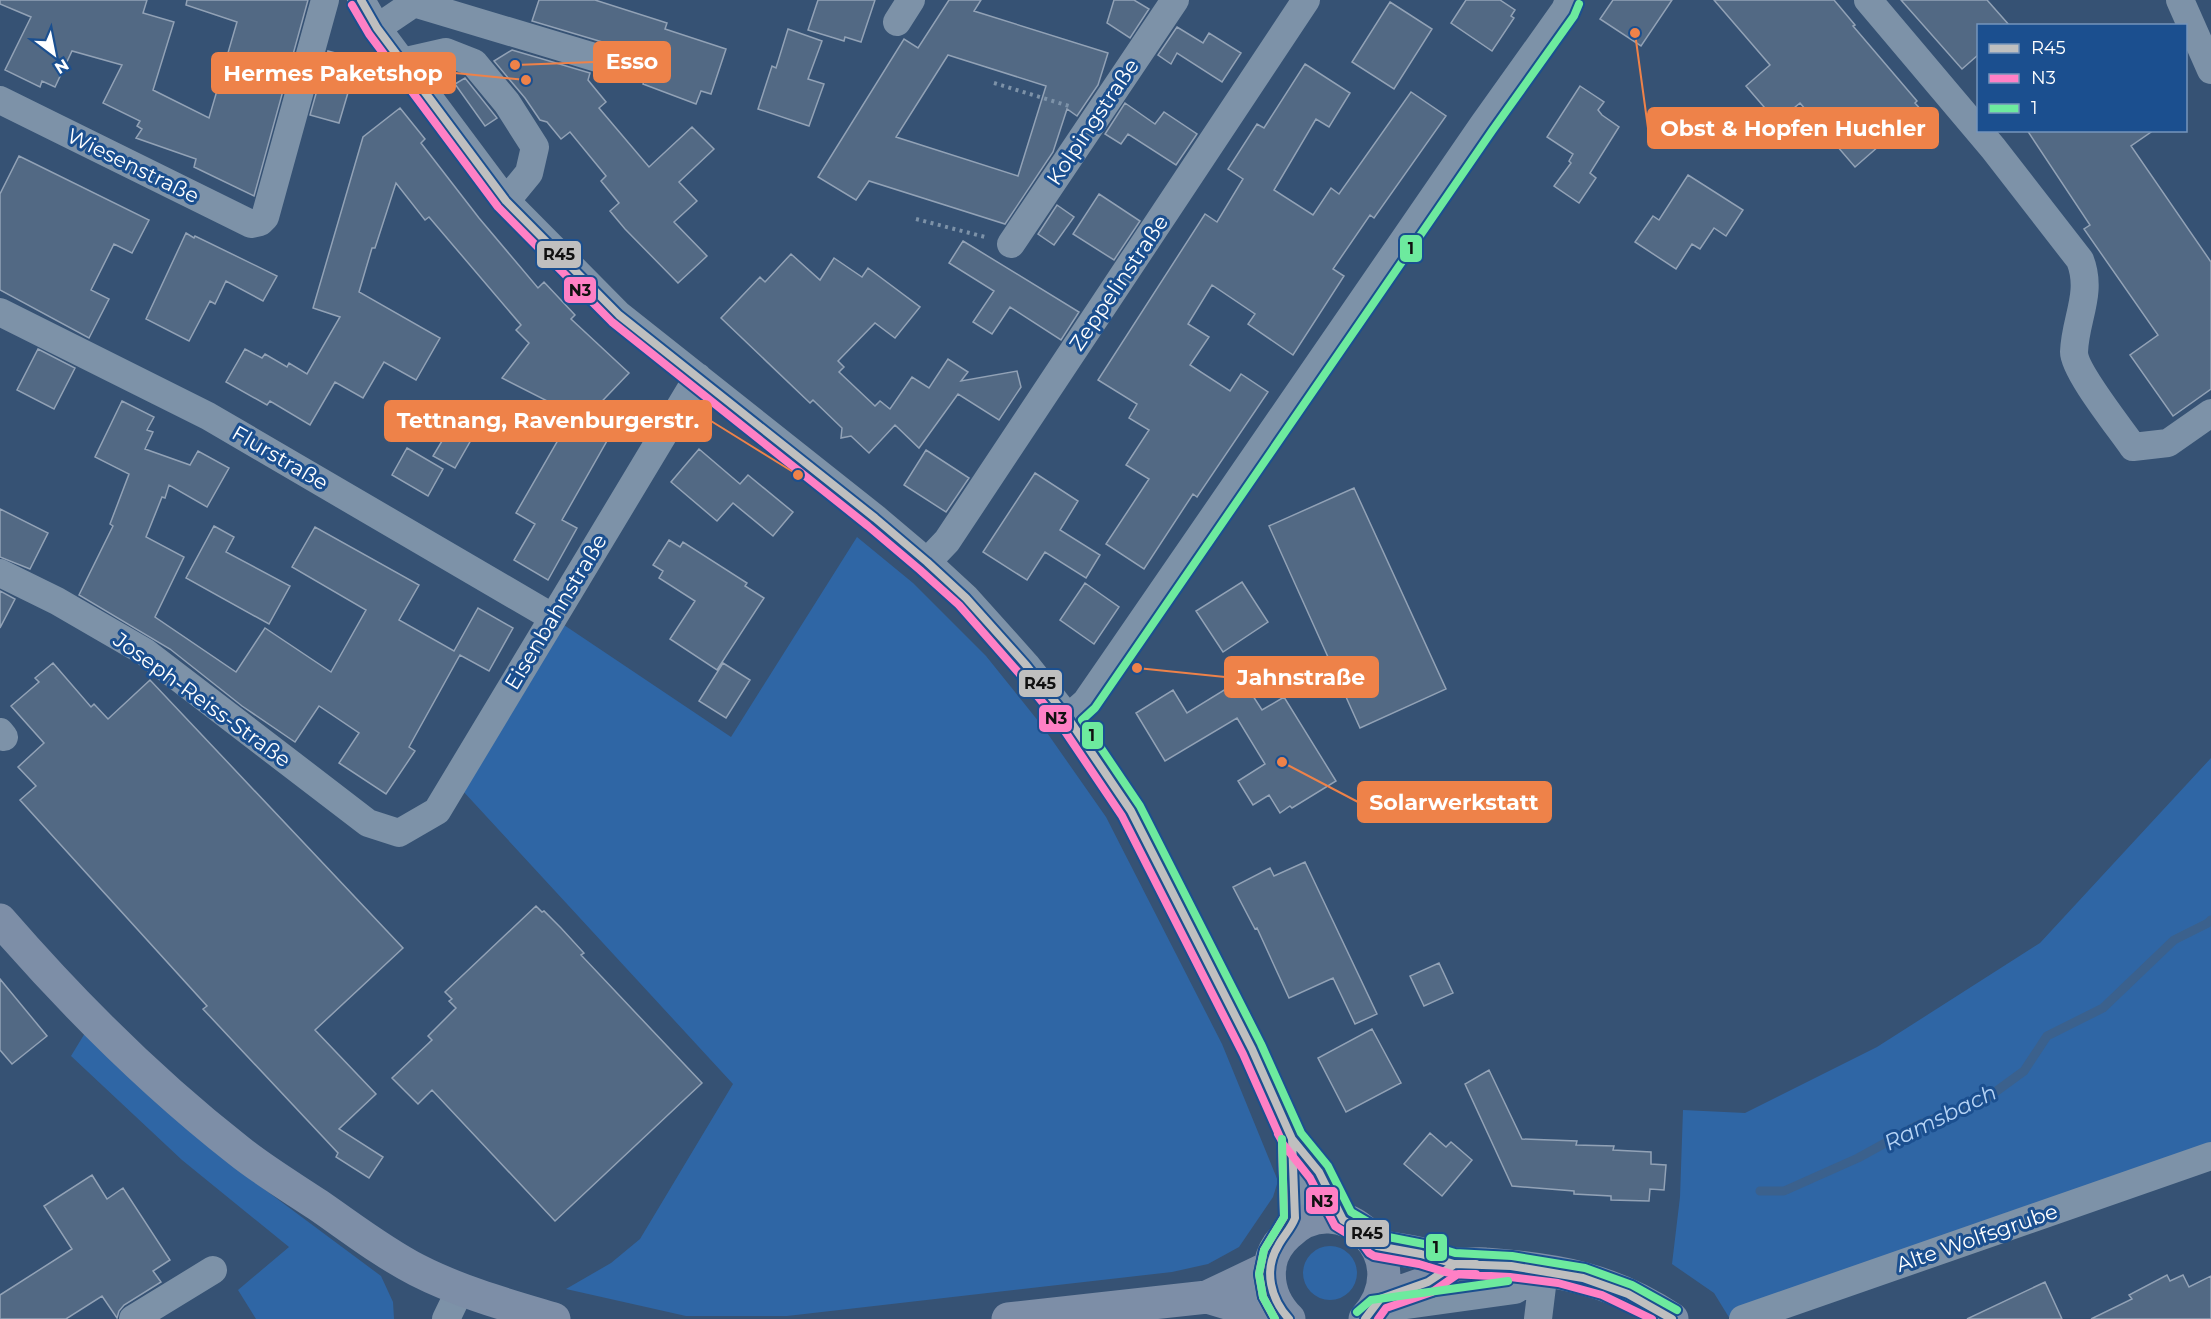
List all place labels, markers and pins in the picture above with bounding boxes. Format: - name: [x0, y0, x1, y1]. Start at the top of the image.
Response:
- callout: Esso: [594, 42, 670, 82]
- callout: Hermes Paketshop: [212, 53, 455, 93]
- callout: Obst & Hopfen Huchler: [1648, 108, 1938, 148]
- callout: Tettnang, Ravenburgerstr.: [385, 401, 711, 441]
- callout: Jahnstraße: [1225, 657, 1378, 697]
- callout: Solarwerkstatt: [1358, 782, 1551, 822]

